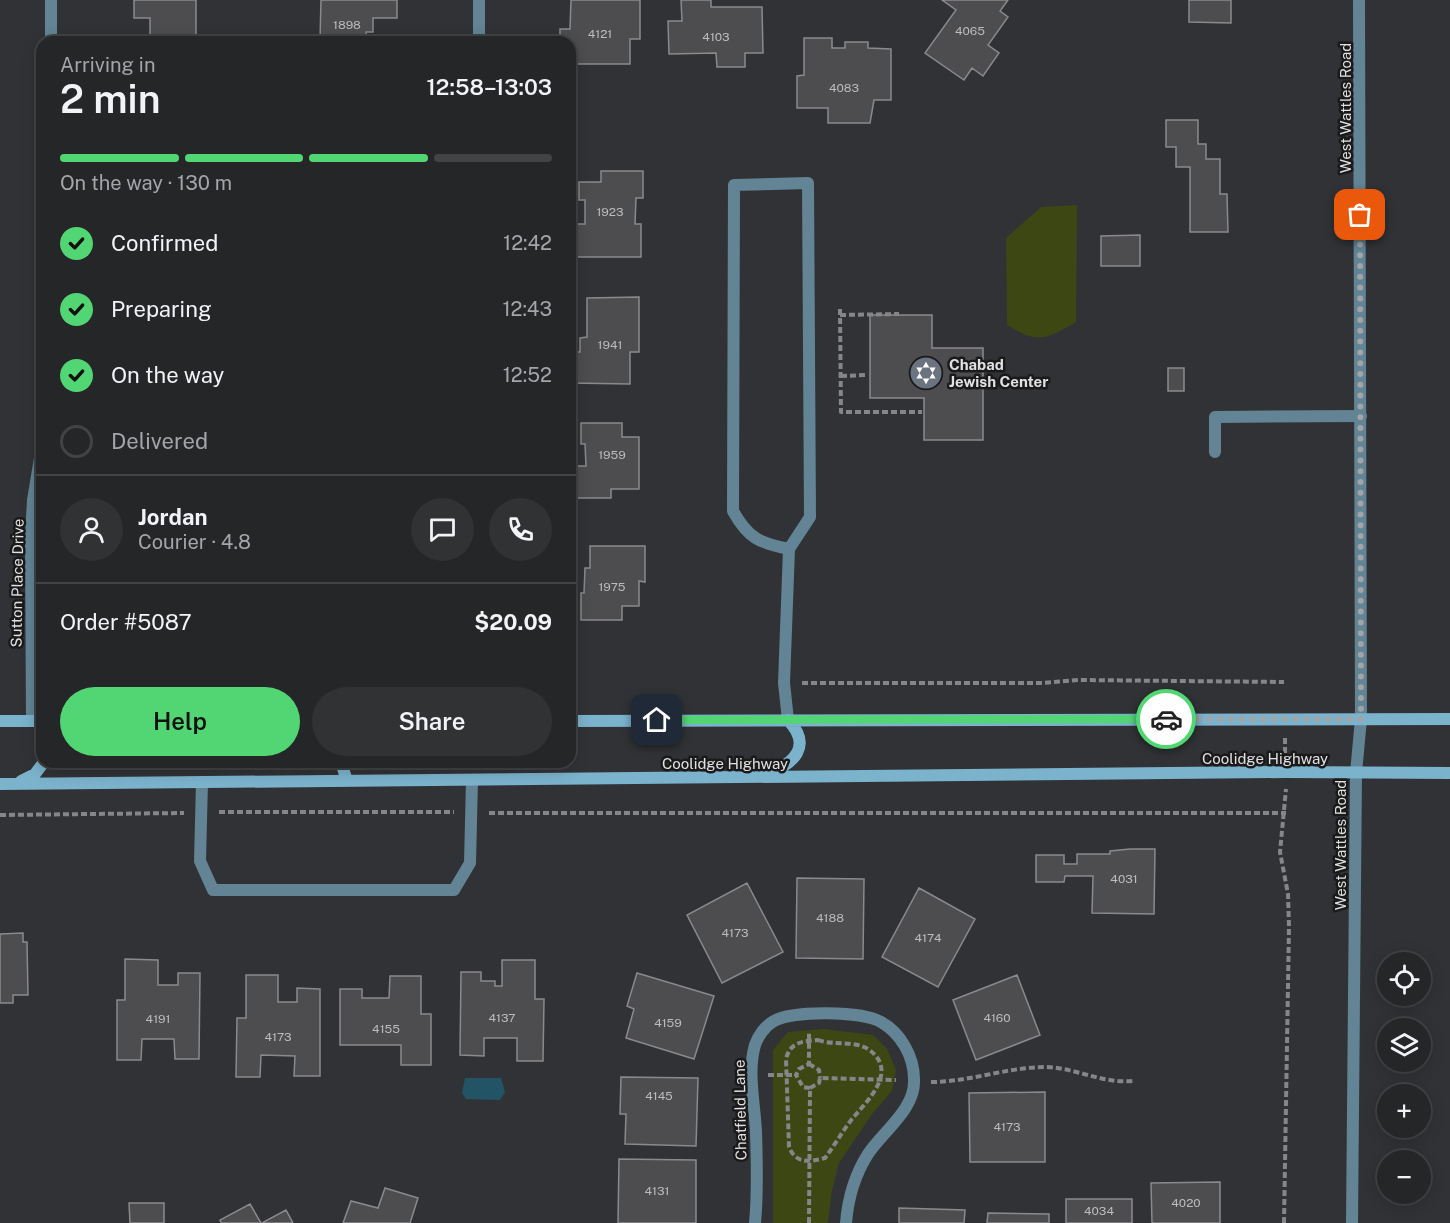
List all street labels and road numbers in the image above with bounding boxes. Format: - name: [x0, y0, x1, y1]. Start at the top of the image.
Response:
- street label: West Wattles Road: [1337, 43, 1354, 173]
- street label: Sutton Place Drive: [7, 519, 27, 647]
- street label: Coolidge Highway: [1202, 750, 1328, 767]
- street label: Coolidge Highway: [662, 755, 788, 772]
- street label: West Wattles Road: [1332, 780, 1349, 910]
- street label: Chatfield Lane: [731, 1059, 749, 1161]

